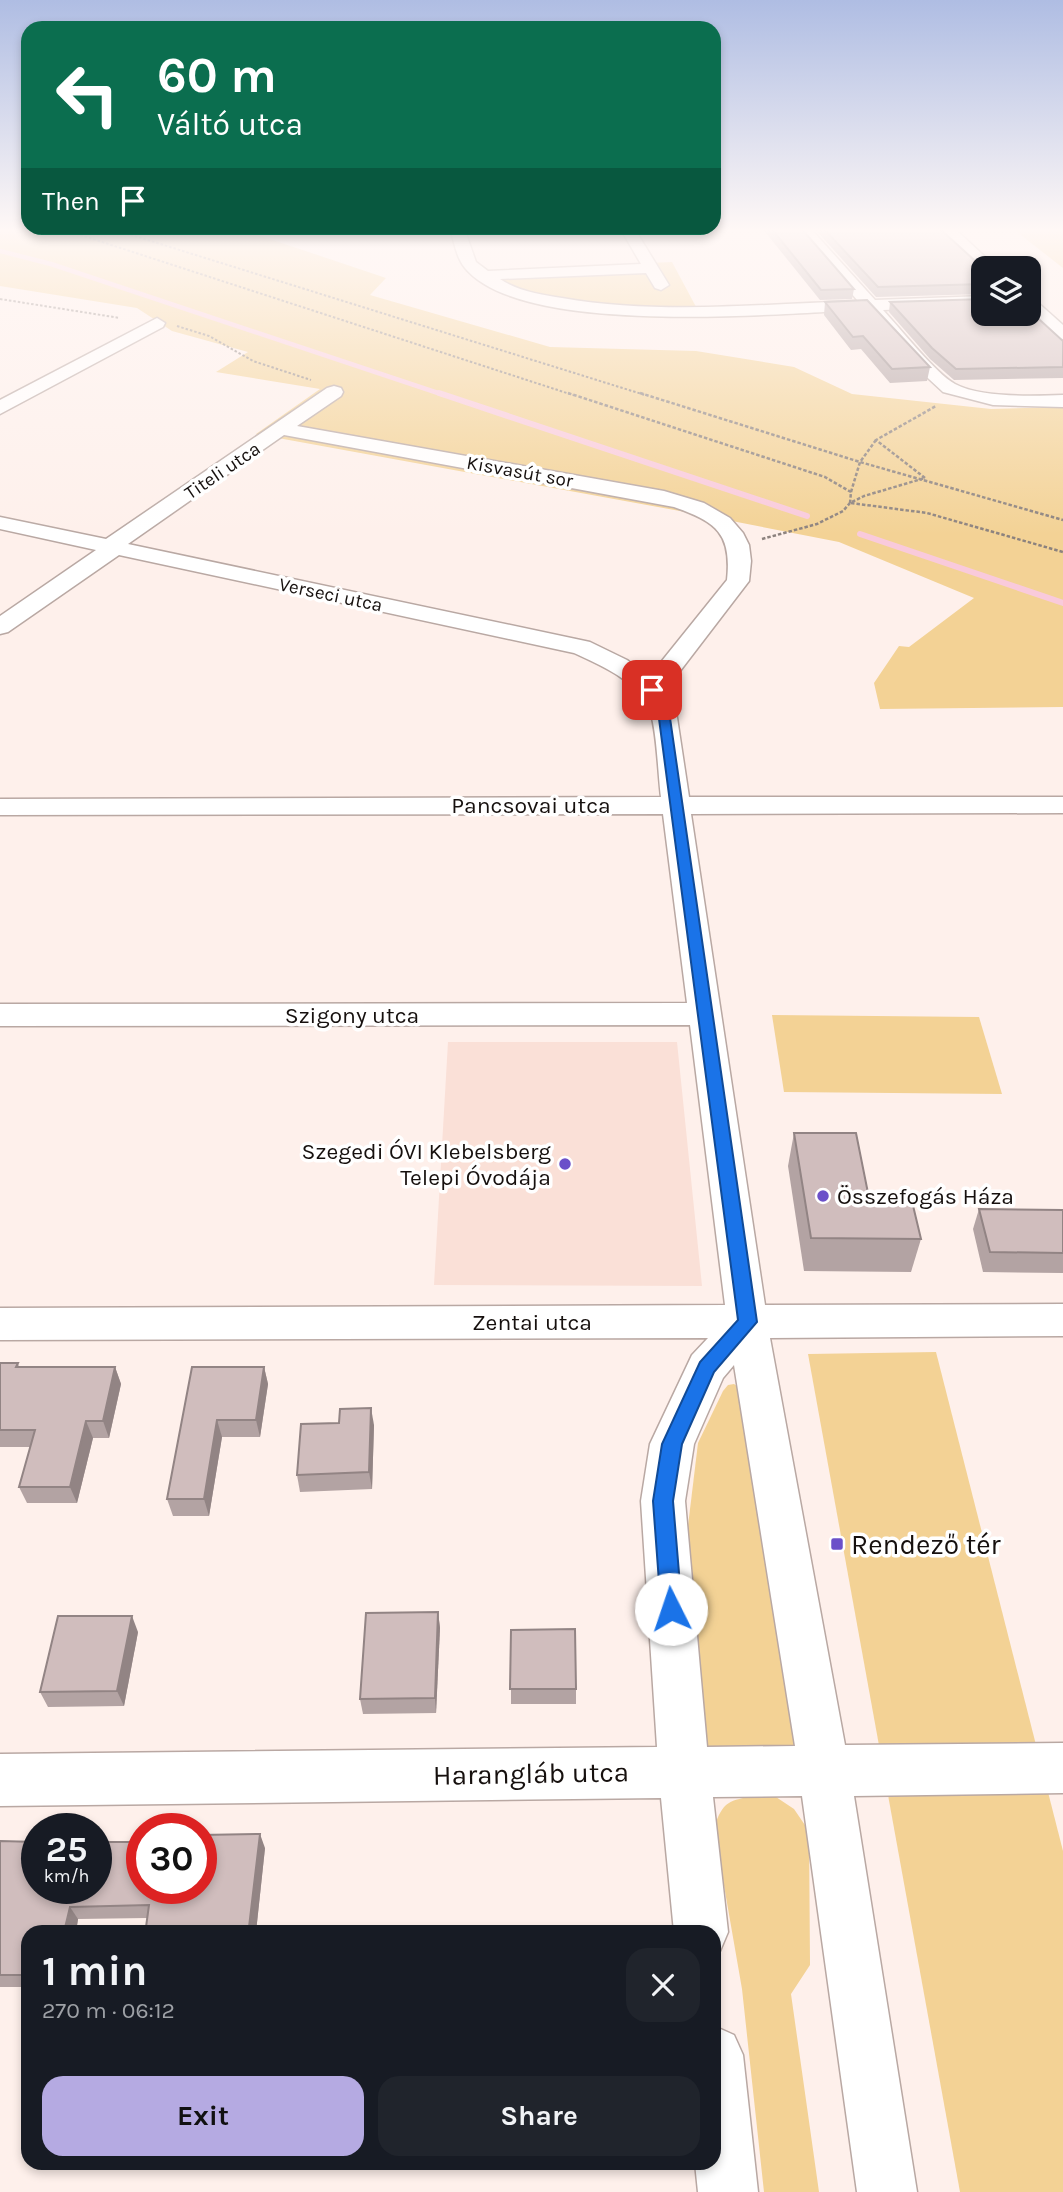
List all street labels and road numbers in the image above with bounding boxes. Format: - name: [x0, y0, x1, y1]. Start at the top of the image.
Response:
- street label: Titeli utca: [181, 438, 265, 504]
- street label: Kisvasút sor: [465, 452, 575, 492]
- street label: Verseci utca: [277, 573, 385, 617]
- street label: Pancsovai utca: [451, 792, 611, 819]
- street label: Szigony utca: [285, 1002, 419, 1029]
- street label: Zentai utca: [472, 1309, 592, 1336]
- street label: Harangláb utca: [433, 1755, 629, 1792]

